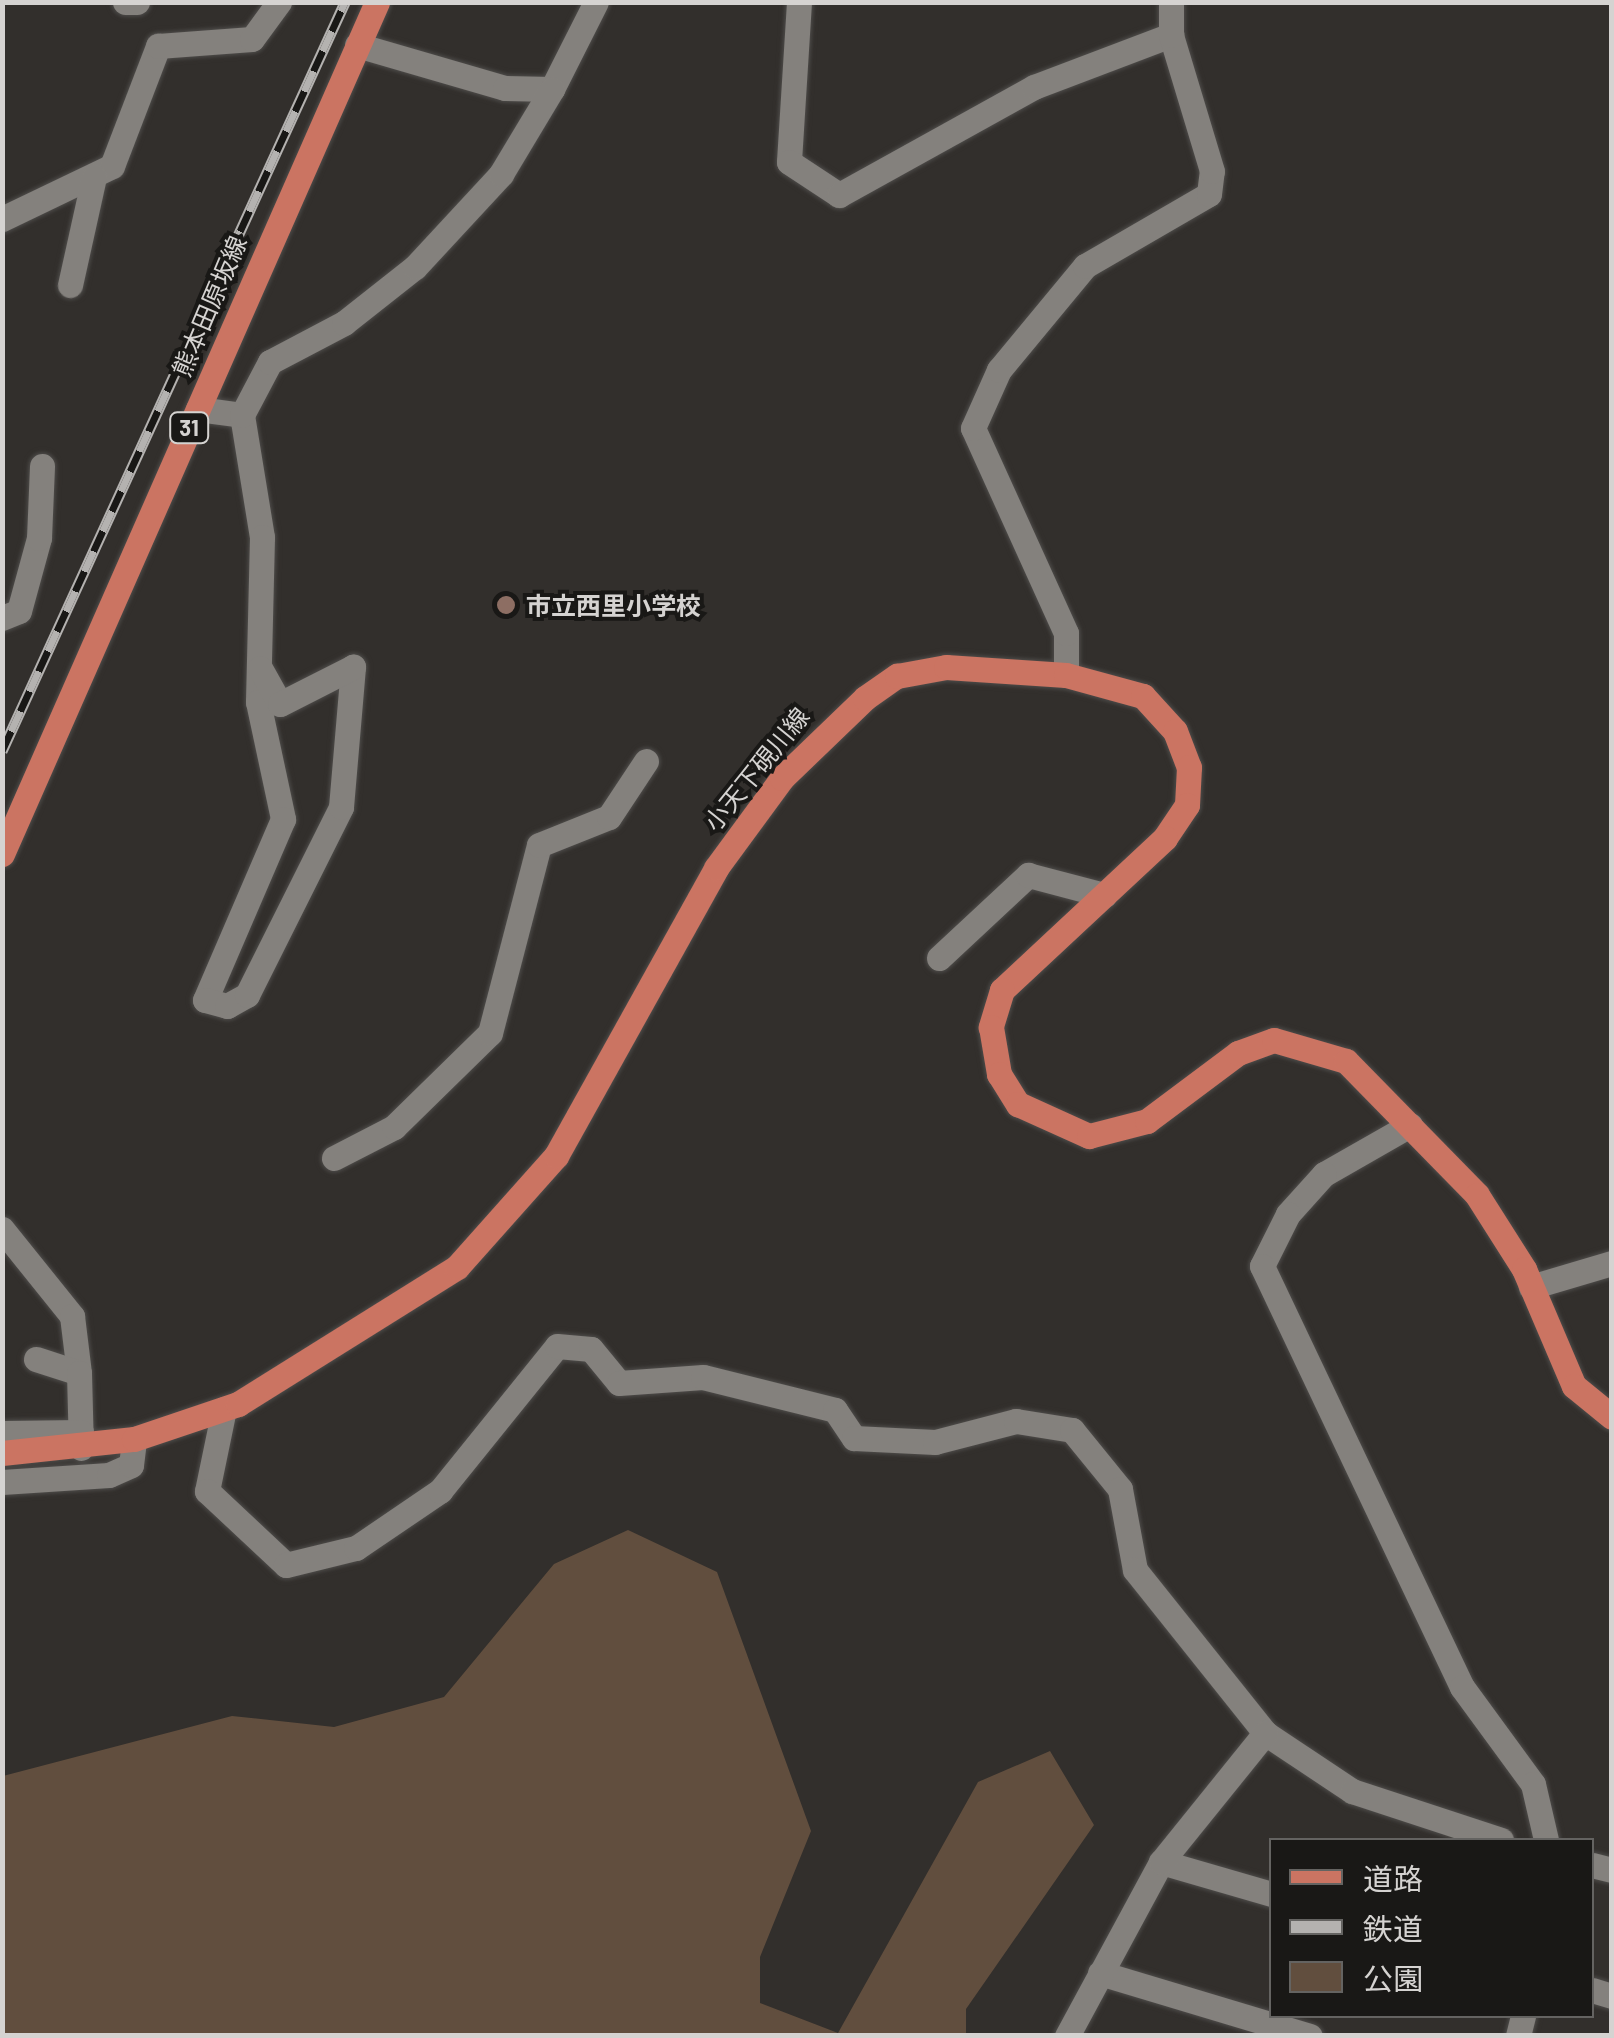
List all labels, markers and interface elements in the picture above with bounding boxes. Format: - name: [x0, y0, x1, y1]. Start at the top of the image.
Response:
- street label: 熊本田原坂線: [166, 231, 252, 381]
- road number: 31: [169, 411, 209, 445]
- place label: 市立西里小学校: [526, 590, 701, 620]
- marker: 市立西里小学校: [495, 594, 517, 616]
- street label: 小天下硯川線: [697, 701, 815, 837]
- legend: [1269, 1838, 1594, 2018]
- text: 道路: [1363, 1860, 1423, 1896]
- text: 鉄道: [1363, 1910, 1423, 1946]
- text: 公園: [1363, 1960, 1423, 1996]

